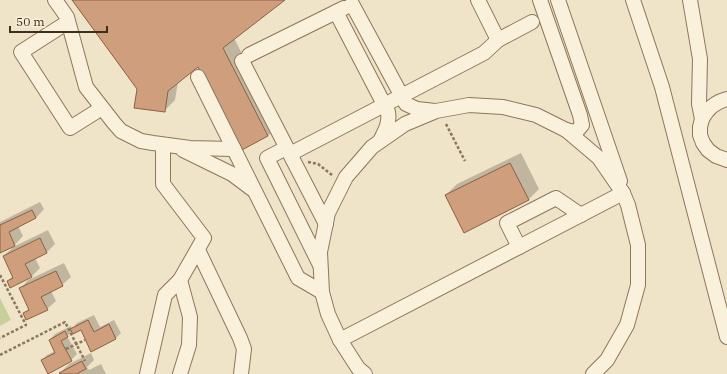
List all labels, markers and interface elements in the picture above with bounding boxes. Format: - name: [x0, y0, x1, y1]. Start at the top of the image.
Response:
- scale bar: [10, 8, 107, 34]
- text: 50 m: [16, 14, 45, 29]

